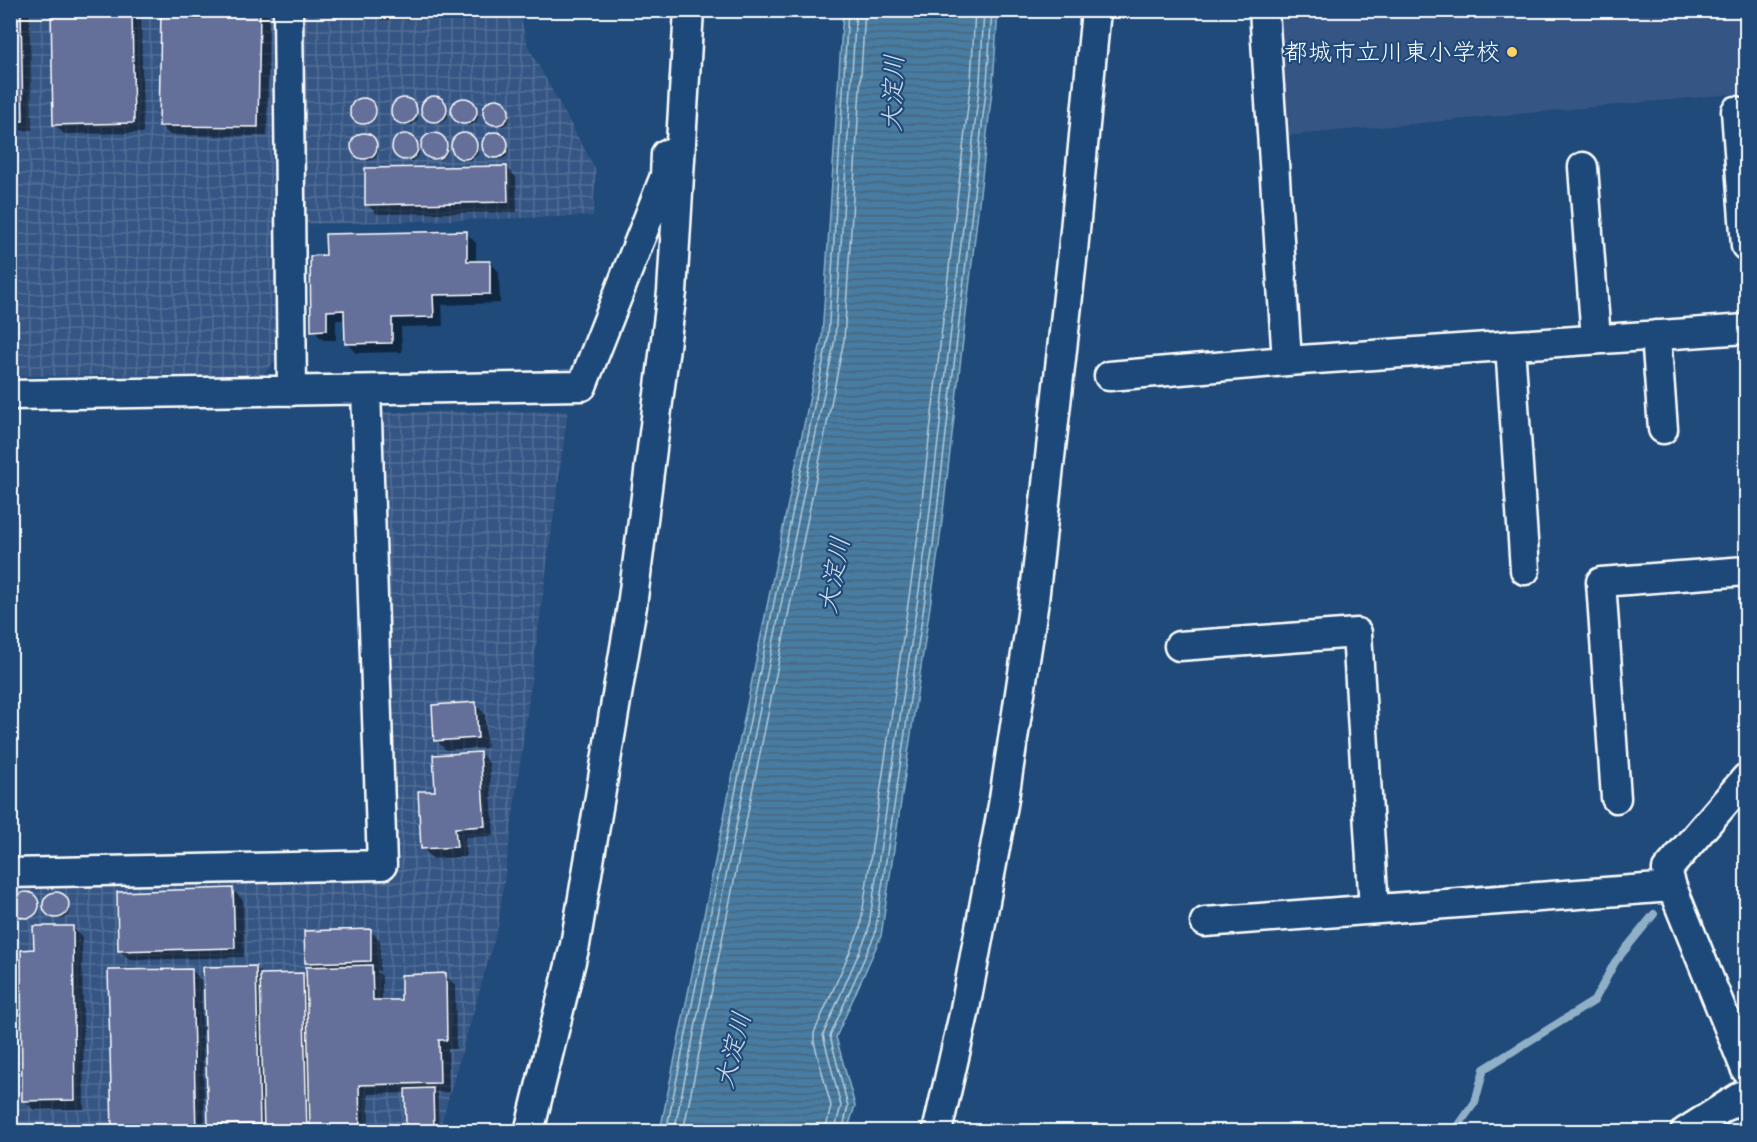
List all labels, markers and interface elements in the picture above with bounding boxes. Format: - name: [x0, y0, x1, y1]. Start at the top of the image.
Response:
- place label: 都城市立川東小学校: [1284, 37, 1500, 67]
- marker: 都城市立川東小学校: [1505, 45, 1519, 59]
- water label: 大淀川: [875, 53, 911, 133]
- water label: 大淀川: [811, 534, 857, 616]
- water label: 大淀川: [708, 1008, 758, 1092]

